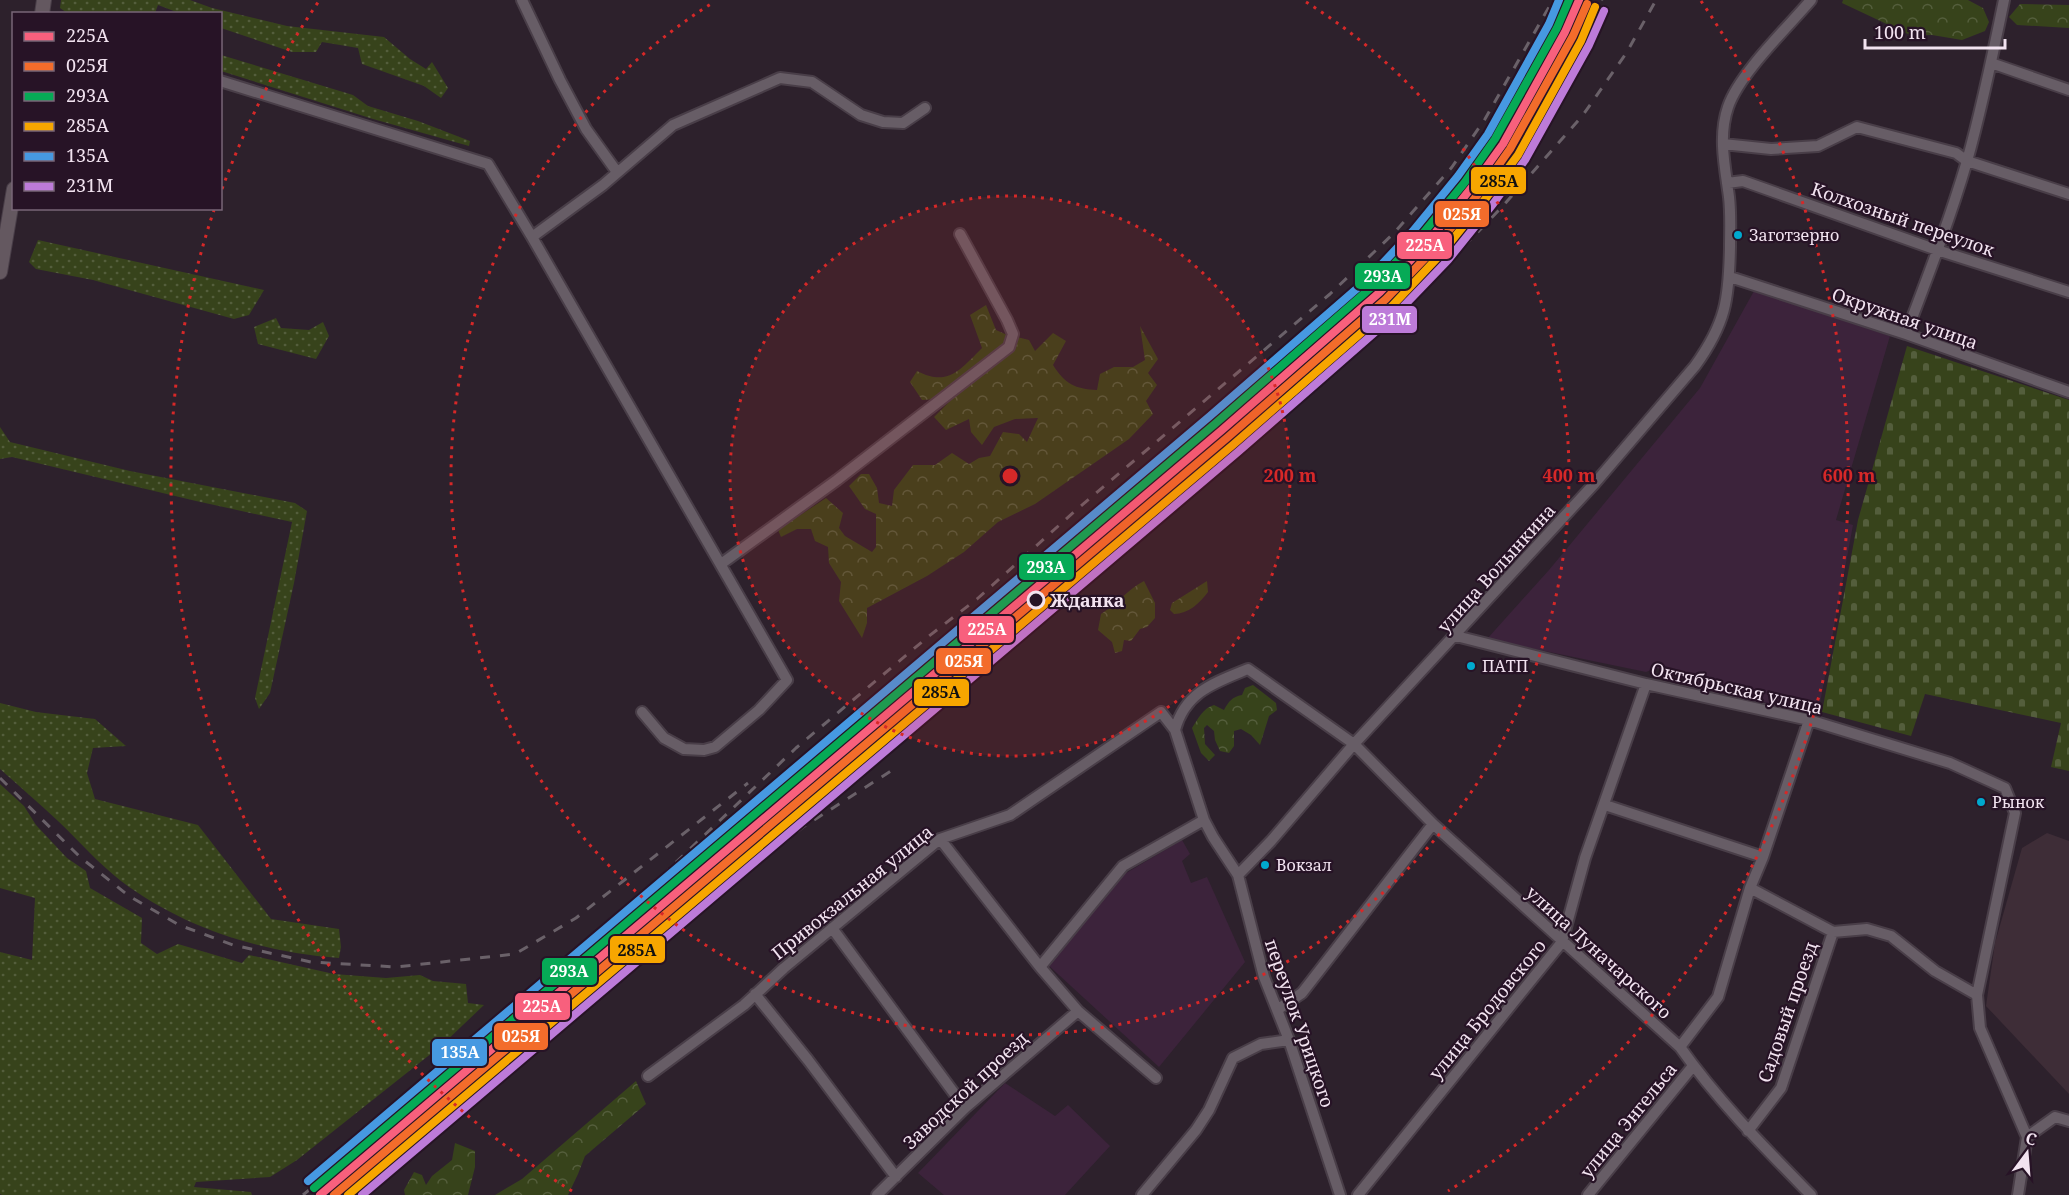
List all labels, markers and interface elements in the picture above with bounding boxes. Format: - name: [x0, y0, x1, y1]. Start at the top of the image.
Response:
- legend: [12, 12, 222, 210]
- scale bar: [1865, 12, 2004, 50]
- text: 100 m: [1874, 20, 1926, 44]
- text: 225А: [66, 23, 109, 47]
- text: 025Я: [66, 53, 108, 77]
- text: 293А: [66, 83, 109, 107]
- text: 285А: [66, 113, 109, 137]
- text: 135А: [66, 143, 109, 167]
- line badge: 285А: [1470, 166, 1527, 195]
- text: 285А: [1479, 170, 1519, 192]
- text: 231М: [66, 173, 113, 197]
- street label: Колхозный переулок: [1808, 176, 1998, 262]
- line badge: 025Я: [1434, 200, 1490, 228]
- text: 025Я: [1443, 203, 1481, 225]
- place label: Заготзерно: [1749, 224, 1839, 246]
- marker: Заготзерно: [1732, 229, 1744, 241]
- line badge: 225А: [1396, 231, 1453, 260]
- text: 225А: [1405, 234, 1445, 256]
- line badge: 293А: [1354, 262, 1411, 290]
- text: 293А: [1363, 265, 1403, 287]
- street label: Окружная улица: [1829, 282, 1981, 354]
- line badge: 231М: [1361, 305, 1418, 334]
- text: 231М: [1369, 308, 1412, 330]
- text: 200 m: [1264, 463, 1317, 487]
- text: 400 m: [1543, 463, 1596, 487]
- text: 600 m: [1823, 463, 1876, 487]
- centre of rings: [1000, 466, 1020, 486]
- street label: улица Волынкина: [1432, 498, 1560, 638]
- line badge: 293А: [1018, 553, 1075, 581]
- text: 293А: [1026, 556, 1066, 578]
- place label: Жданка: [1050, 588, 1125, 612]
- marker: Жданка: [1027, 591, 1045, 609]
- line badge: 225А: [958, 615, 1015, 644]
- text: 225А: [967, 618, 1007, 640]
- line badge: 025Я: [935, 647, 992, 675]
- text: 025Я: [945, 650, 983, 672]
- place label: ПАТП: [1482, 655, 1528, 677]
- street label: Октябрьская улица: [1649, 657, 1825, 719]
- marker: ПАТП: [1465, 660, 1477, 672]
- line badge: 285А: [913, 678, 970, 707]
- text: 285А: [921, 681, 961, 703]
- place label: Рынок: [1992, 791, 2045, 813]
- marker: Рынок: [1975, 796, 1987, 808]
- street label: Привокзальная улица: [766, 819, 938, 965]
- place label: Вокзал: [1276, 854, 1332, 876]
- marker: Вокзал: [1259, 859, 1271, 871]
- street label: улица Луначарского: [1521, 880, 1677, 1024]
- street label: улица Бродовского: [1423, 934, 1551, 1084]
- line badge: 285А: [609, 935, 666, 964]
- street label: переулок Урицкого: [1260, 935, 1340, 1111]
- street label: Садовый проезд: [1752, 938, 1822, 1086]
- text: 285А: [617, 939, 657, 961]
- line badge: 293А: [541, 957, 598, 986]
- text: 293А: [549, 960, 589, 982]
- line badge: 225А: [514, 992, 571, 1021]
- text: 225А: [522, 995, 562, 1017]
- line badge: 025Я: [493, 1022, 549, 1051]
- text: 025Я: [502, 1025, 540, 1047]
- street label: Заводской проезд: [898, 1026, 1032, 1154]
- line badge: 135А: [431, 1038, 488, 1067]
- text: 135А: [440, 1041, 480, 1063]
- street label: улица Энгельса: [1574, 1057, 1682, 1183]
- north arrow: [1997, 1123, 2057, 1183]
- text: С: [2023, 1127, 2039, 1151]

